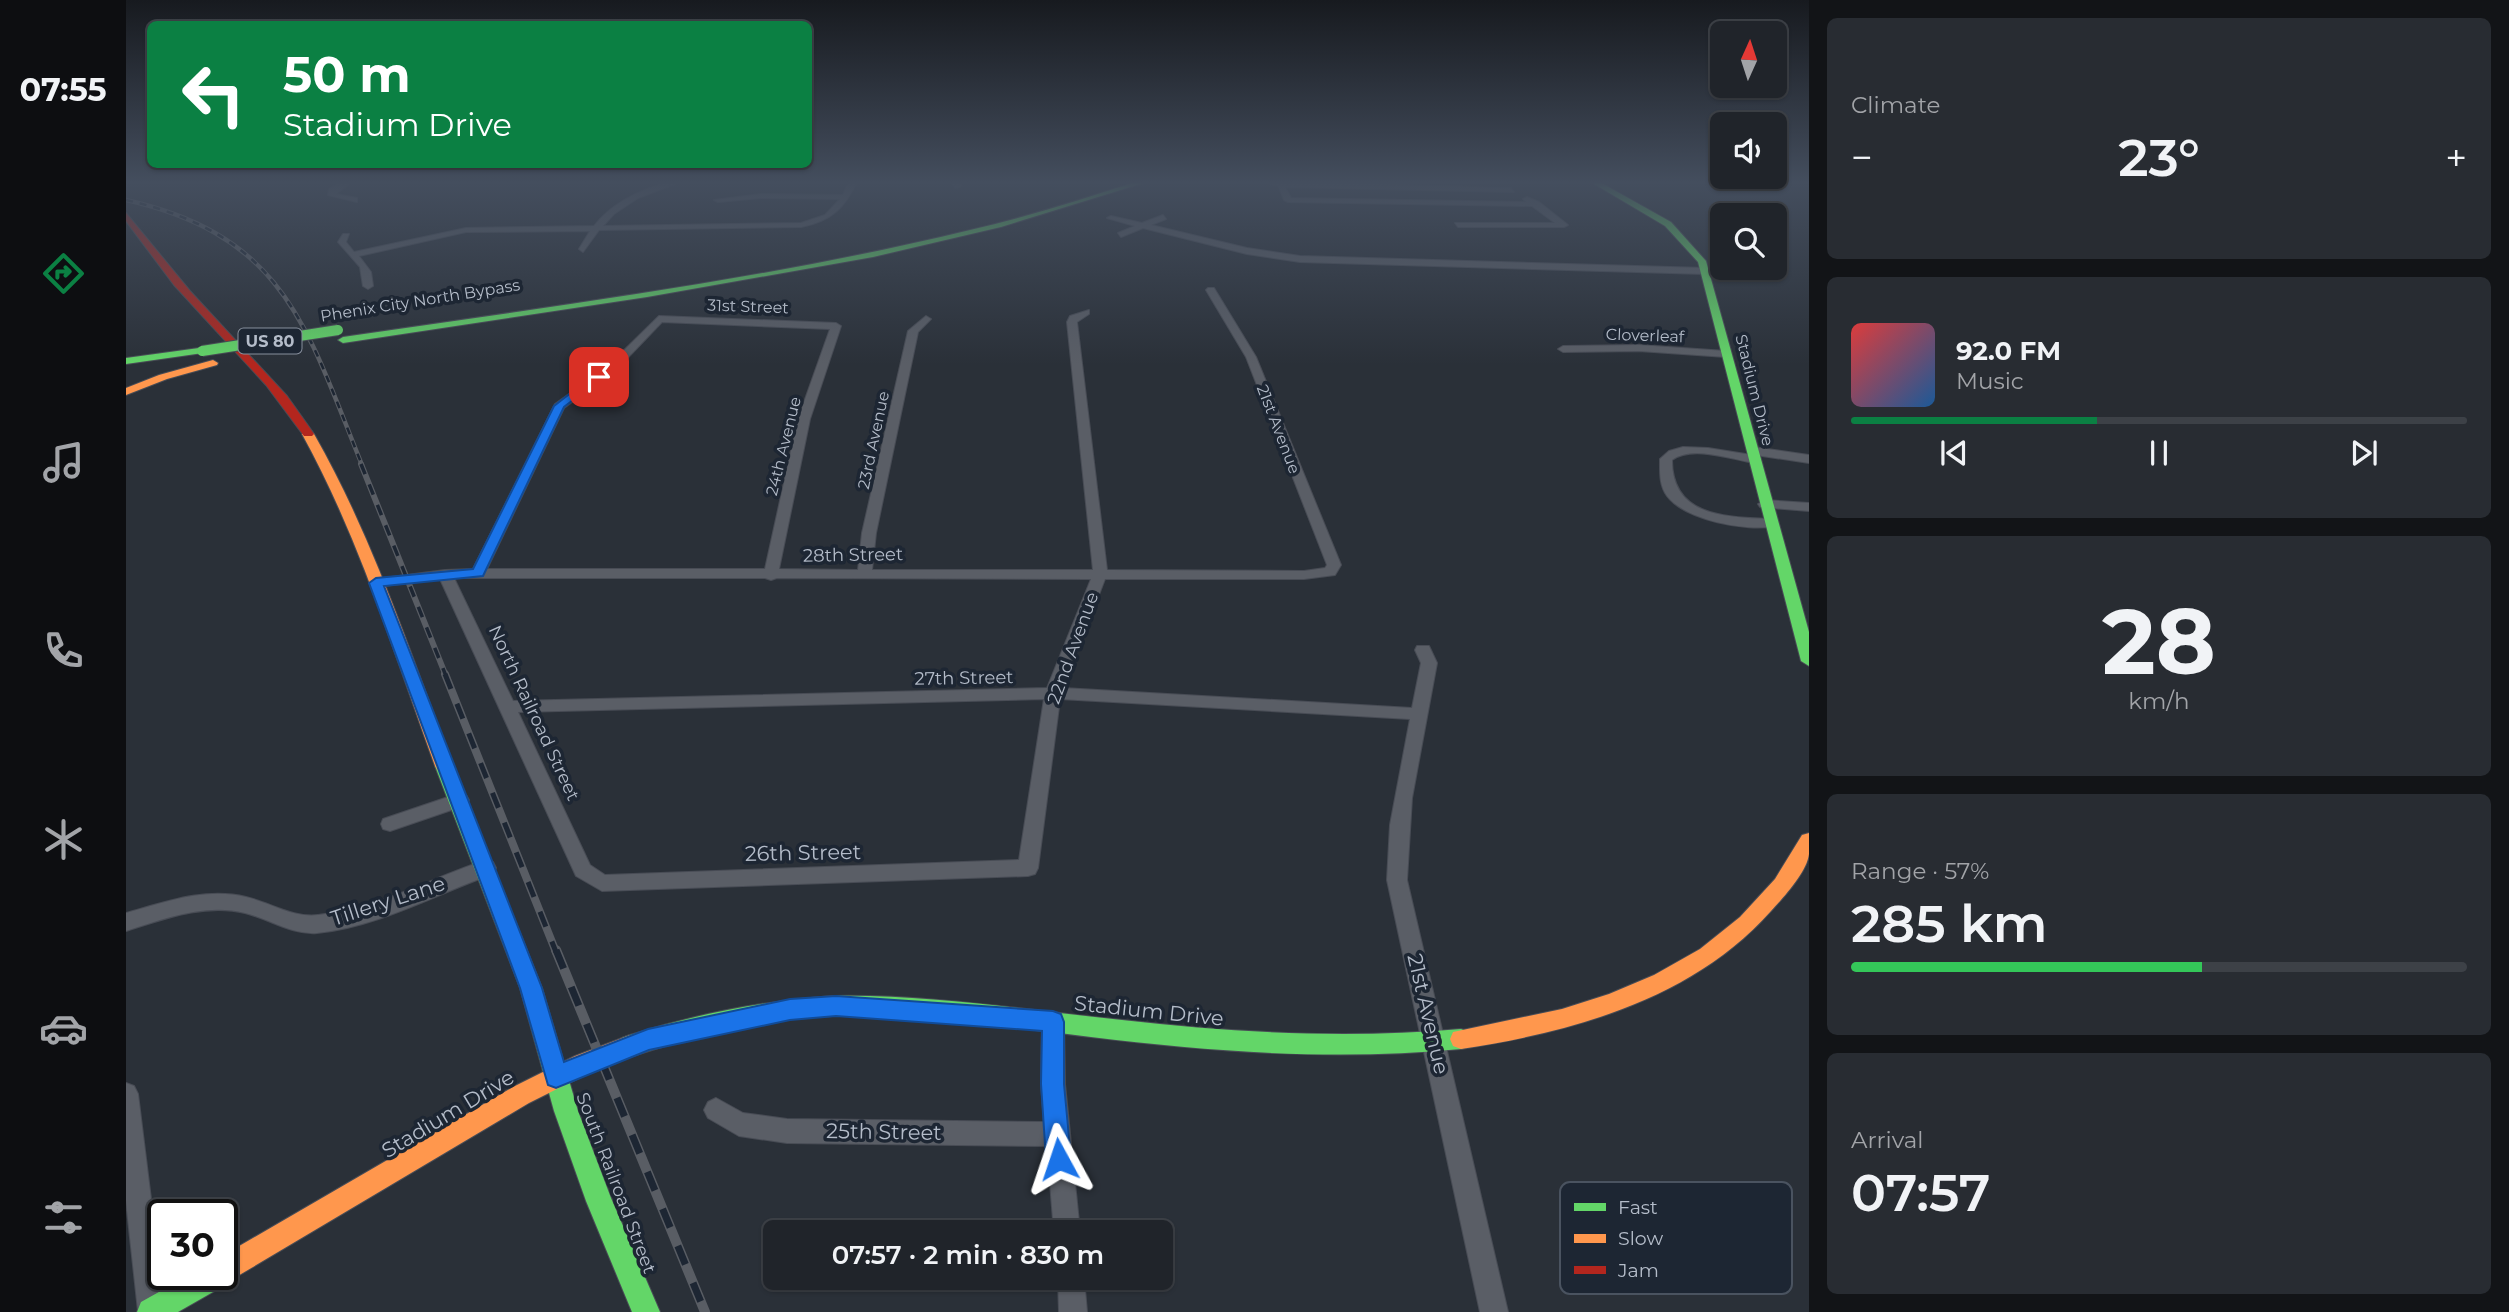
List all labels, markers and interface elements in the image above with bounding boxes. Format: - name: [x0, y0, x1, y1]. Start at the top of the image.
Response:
- north arrow: [1710, 21, 1787, 98]
- map controls: [1710, 21, 1787, 280]
- text: 50 m: [283, 45, 411, 104]
- icon: left: [168, 49, 259, 140]
- text: 07:55: [19, 70, 107, 109]
- text: Climate: [1851, 91, 1940, 119]
- text: Stadium Drive: [283, 105, 512, 144]
- button: sound: [1710, 112, 1787, 189]
- text: 23°: [2118, 126, 2200, 189]
- text: −: [1851, 134, 1873, 181]
- text: +: [2445, 134, 2467, 181]
- button: search: [1710, 203, 1787, 280]
- icon: directions: [39, 249, 88, 298]
- street label: Phenix City North Bypass: [319, 275, 521, 326]
- street label: 31st Street: [707, 296, 790, 317]
- street label: Cloverleaf: [1605, 325, 1685, 346]
- road number: US 80: [239, 328, 302, 354]
- street label: Stadium Drive: [1731, 332, 1778, 448]
- text: 92.0 FM: [1956, 335, 2061, 367]
- pin: [569, 347, 629, 407]
- icon: arrive: [580, 358, 618, 396]
- text: Music: [1956, 367, 2024, 395]
- street label: 21st Avenue: [1253, 382, 1304, 476]
- street label: 23rd Avenue: [854, 389, 893, 491]
- street label: 24th Avenue: [762, 395, 805, 498]
- icon: previous: [1935, 434, 1973, 472]
- icon: pause: [2140, 434, 2178, 472]
- icon: next: [2345, 434, 2383, 472]
- icon: music: [39, 438, 88, 487]
- street label: 28th Street: [803, 543, 903, 567]
- text: 28: [2102, 586, 2216, 697]
- street label: 22nd Avenue: [1043, 589, 1103, 707]
- street label: North Railroad Street: [484, 622, 584, 804]
- icon: phone: [39, 626, 88, 675]
- street label: 27th Street: [914, 666, 1014, 690]
- text: km/h: [2128, 687, 2190, 715]
- icon: climate: [39, 815, 88, 864]
- street label: 26th Street: [745, 839, 861, 866]
- text: Range · 57%: [1851, 857, 1989, 885]
- street label: Tillery Lane: [328, 870, 448, 931]
- text: 285 km: [1851, 892, 2047, 955]
- street label: 21st Avenue: [1402, 951, 1455, 1077]
- street label: Stadium Drive: [1073, 990, 1225, 1031]
- icon: car: [39, 1004, 88, 1053]
- street label: Stadium Drive: [377, 1064, 519, 1163]
- street label: South Railroad Street: [571, 1089, 661, 1277]
- street label: 25th Street: [826, 1118, 942, 1145]
- position arrow: [1022, 1122, 1096, 1196]
- text: Arrival: [1851, 1126, 1924, 1154]
- text: 07:57: [1851, 1161, 1990, 1224]
- legend: [1560, 1182, 1792, 1294]
- icon: filters: [39, 1193, 88, 1242]
- text: Fast: [1618, 1196, 1658, 1219]
- speed limit sign: 30: [147, 1199, 238, 1290]
- text: Slow: [1618, 1227, 1663, 1250]
- text: 07:57 · 2 min · 830 m: [832, 1239, 1104, 1271]
- text: Jam: [1617, 1259, 1659, 1282]

